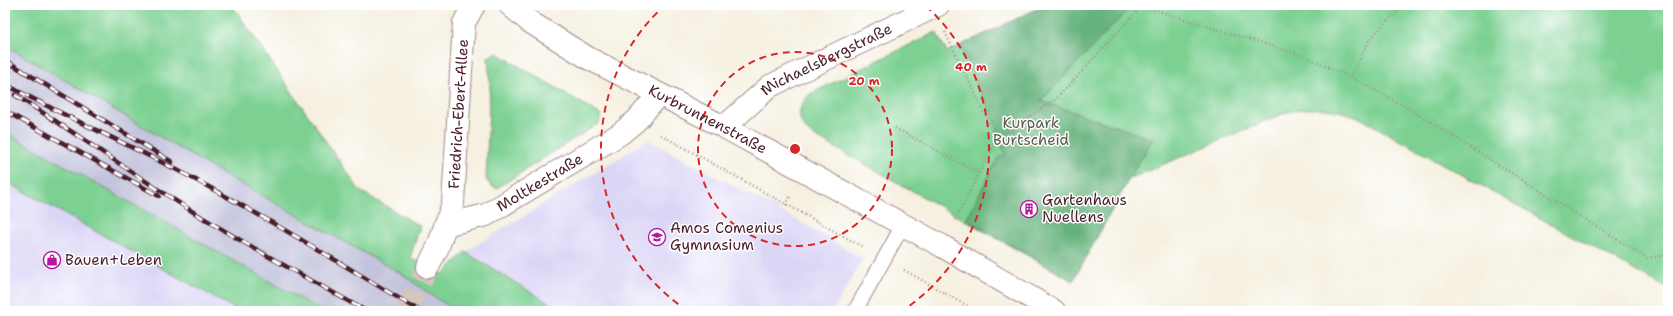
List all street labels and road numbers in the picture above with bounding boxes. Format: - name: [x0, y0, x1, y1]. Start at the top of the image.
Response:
- street label: Michaelsbergstraße: [756, 19, 895, 100]
- street label: Friedrich-Ebert-Allee: [444, 38, 473, 190]
- street label: Kurbrunnenstraße: [645, 80, 771, 159]
- street label: Moltkestraße: [493, 149, 587, 216]

